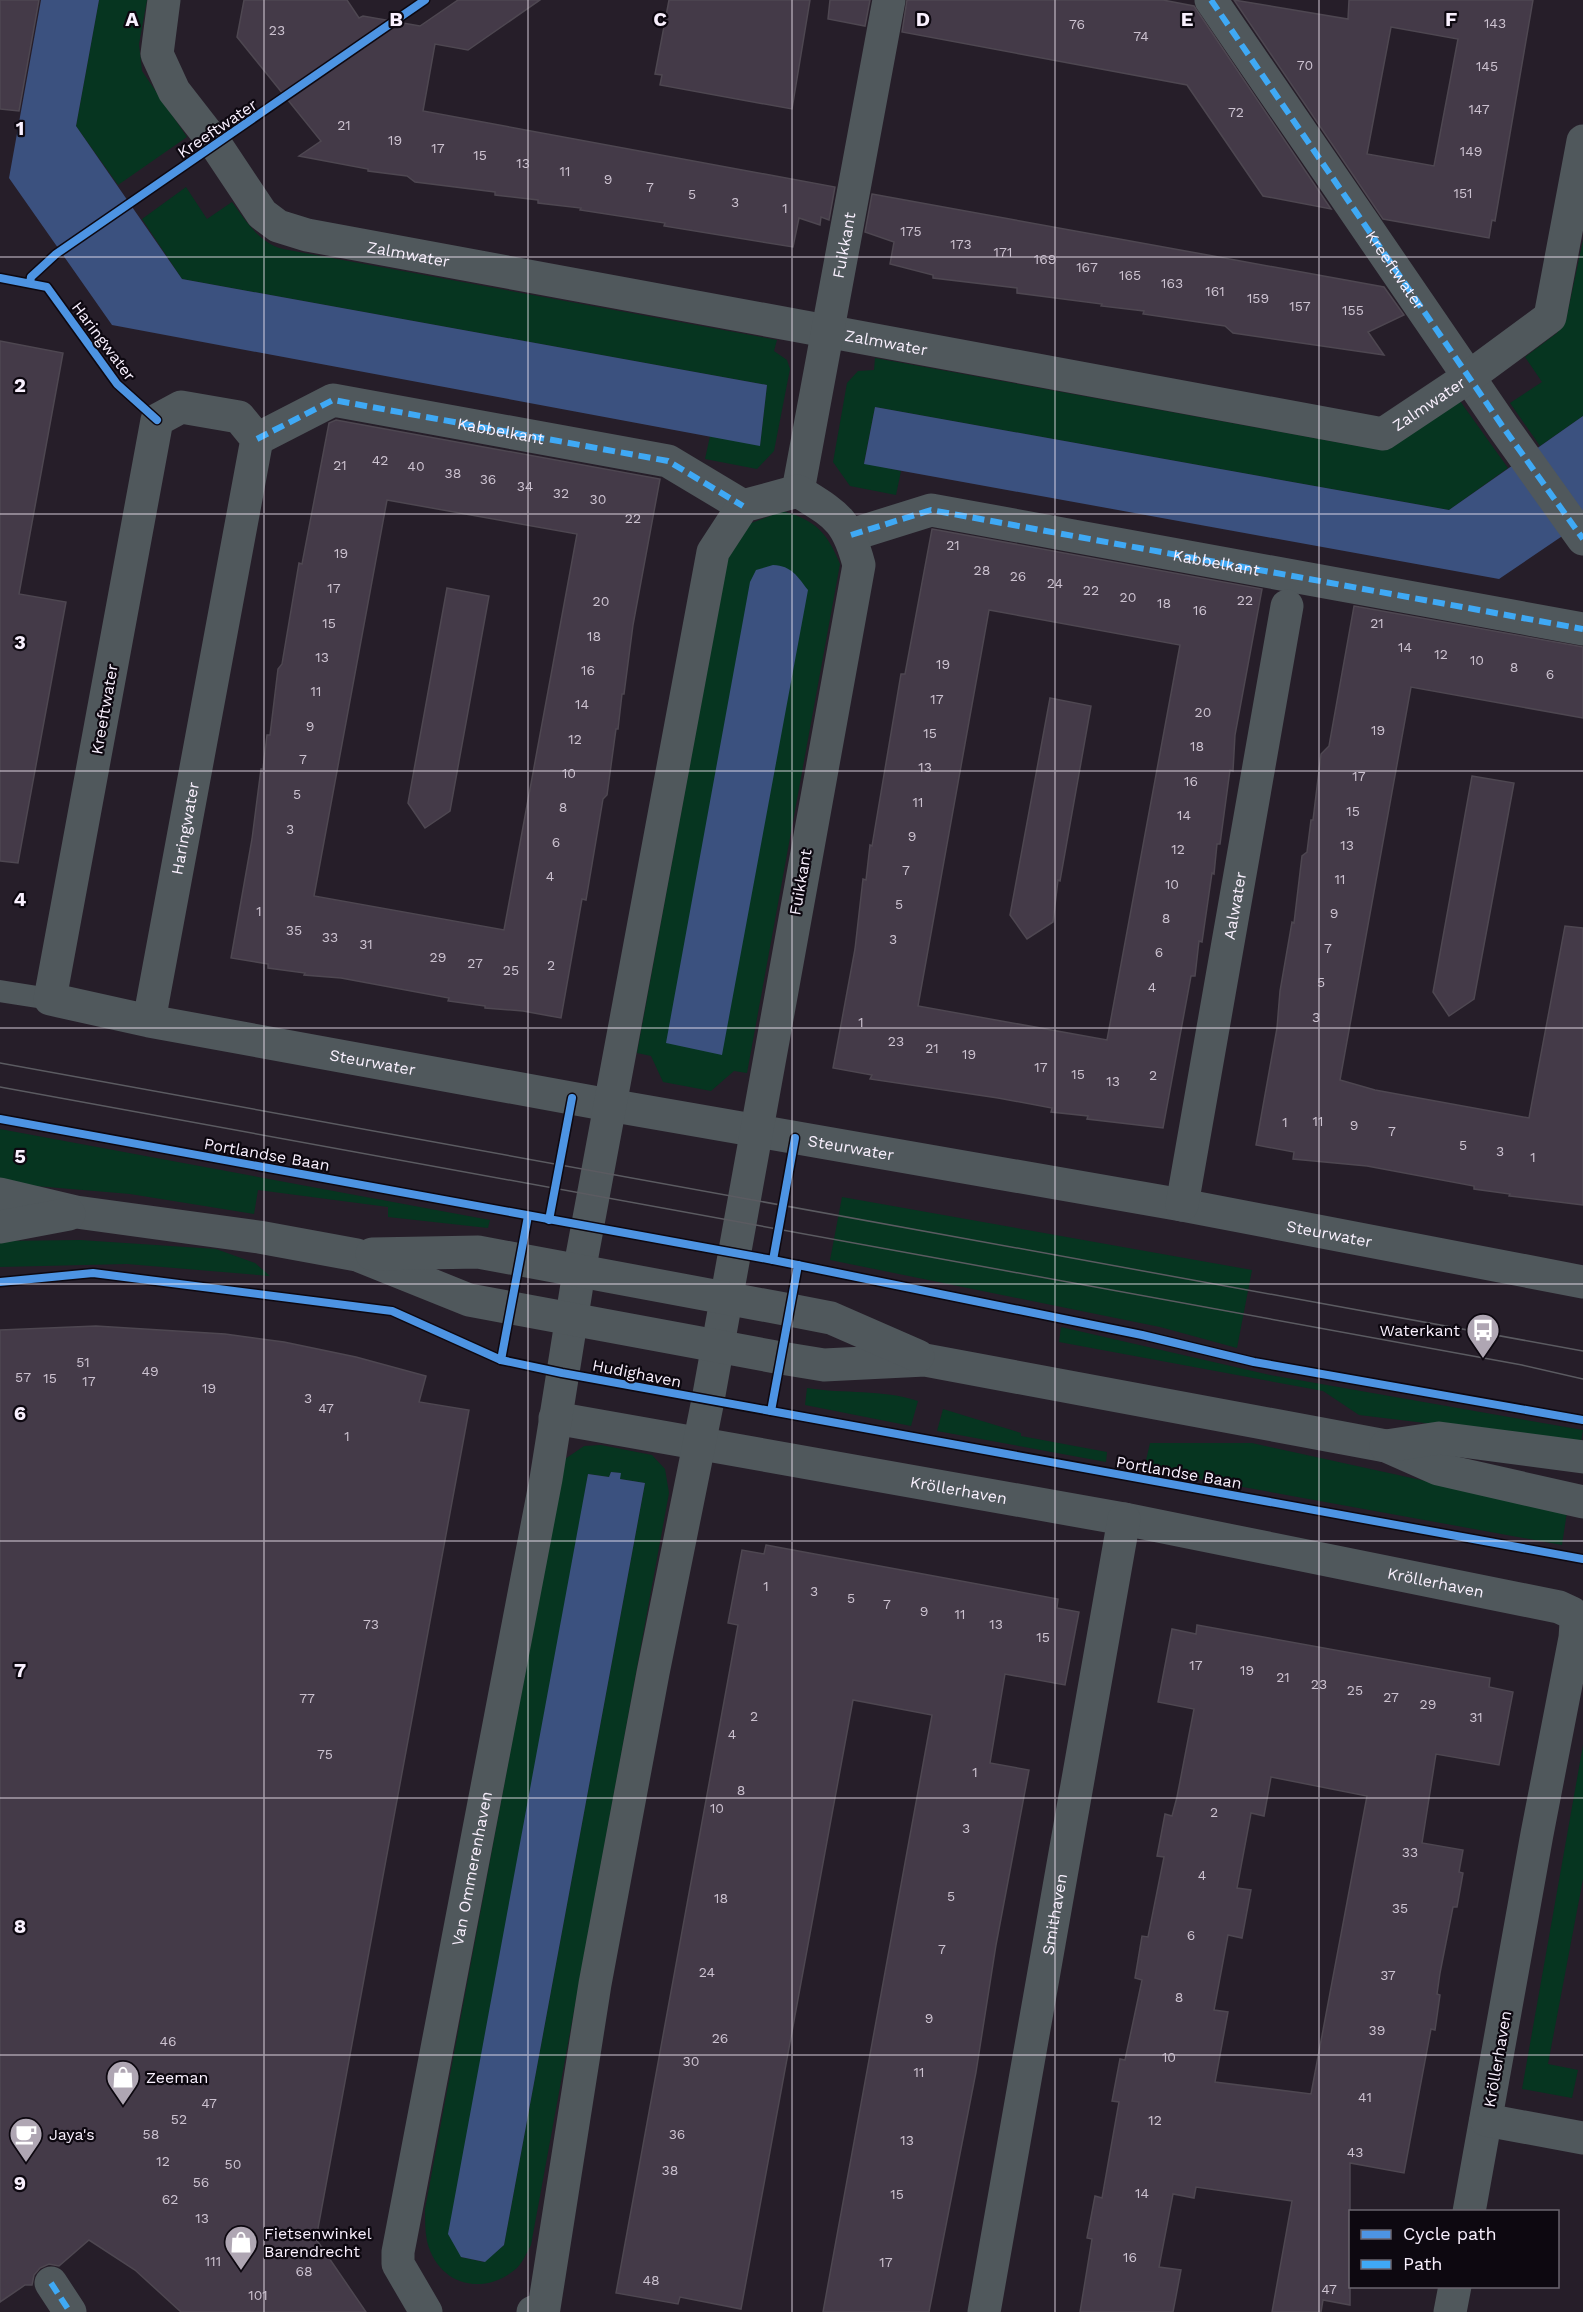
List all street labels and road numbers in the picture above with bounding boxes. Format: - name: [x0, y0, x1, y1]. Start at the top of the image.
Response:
- street label: Kreeftwater: [174, 95, 261, 162]
- street label: Fuikkant: [829, 210, 860, 280]
- street label: Kreeftwater: [1361, 227, 1429, 314]
- street label: Zalmwater: [365, 237, 452, 271]
- street label: Haringwater: [68, 298, 140, 385]
- street label: Zalmwater: [843, 326, 930, 360]
- street label: Zalmwater: [1389, 373, 1469, 435]
- street label: Kabbelkant: [456, 414, 546, 448]
- street label: Kabbelkant: [1171, 545, 1262, 580]
- street label: Kreeftwater: [87, 662, 122, 756]
- street label: Haringwater: [167, 780, 203, 876]
- street label: Fuikkant: [785, 847, 816, 917]
- street label: Aalwater: [1220, 870, 1250, 941]
- street label: Steurwater: [328, 1045, 417, 1080]
- street label: Steurwater: [806, 1131, 896, 1165]
- street label: Portlandse Baan: [203, 1134, 331, 1175]
- street label: Steurwater: [1285, 1216, 1374, 1251]
- street label: Hudighaven: [591, 1356, 683, 1391]
- street label: Portlandse Baan: [1115, 1452, 1243, 1493]
- street label: Kröllerhaven: [909, 1472, 1009, 1508]
- street label: Kröllerhaven: [1386, 1564, 1486, 1602]
- street label: Van Ommerenhaven: [448, 1790, 496, 1948]
- street label: Smithaven: [1038, 1872, 1071, 1957]
- street label: Kröllerhaven: [1480, 2009, 1515, 2109]

